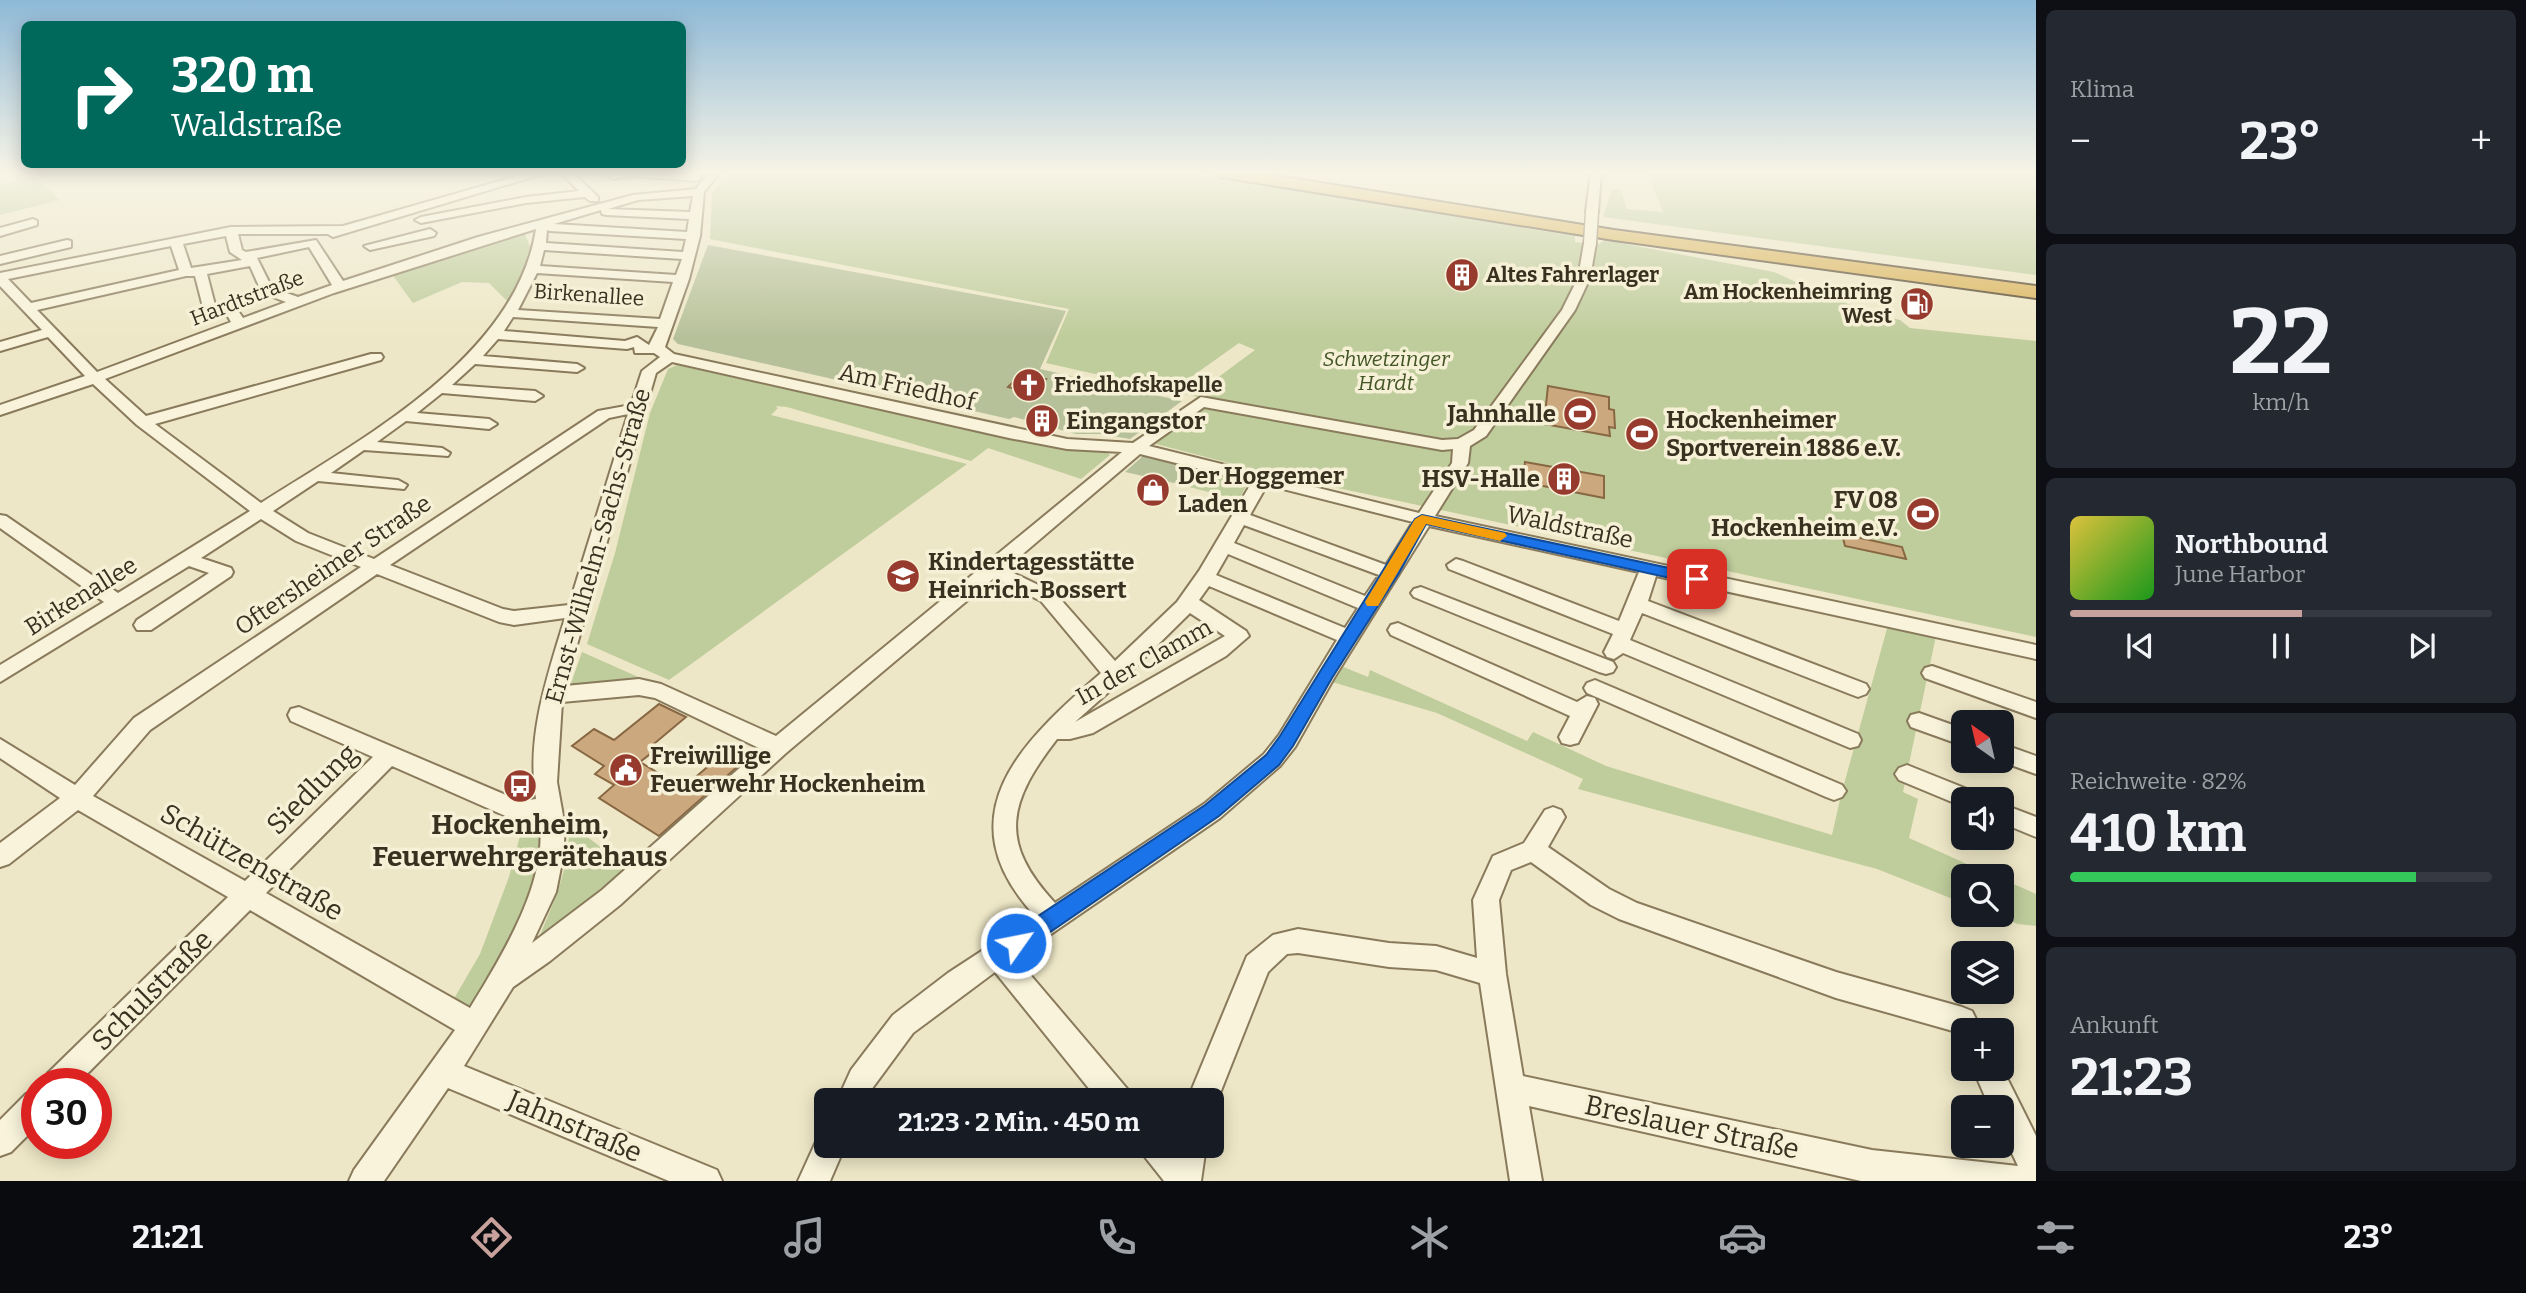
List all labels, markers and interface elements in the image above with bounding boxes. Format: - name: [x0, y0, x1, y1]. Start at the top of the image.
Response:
- text: 320 m: [171, 46, 314, 105]
- icon: right: [56, 49, 147, 140]
- text: Klima: [2070, 75, 2134, 103]
- text: Waldstraße: [171, 106, 342, 144]
- text: 23°: [2240, 110, 2322, 173]
- text: −: [2070, 118, 2091, 164]
- text: +: [2470, 118, 2492, 164]
- building icon: Altes Fahrerlager: [1443, 256, 1481, 294]
- place label: Altes Fahrerlager: [1486, 262, 1659, 288]
- street label: Hardtstraße: [187, 265, 307, 331]
- street label: Birkenallee: [533, 278, 645, 312]
- place label: Am Hockenheimring West: [1684, 279, 1893, 329]
- fuel station icon: Am Hockenheimring West: [1898, 285, 1936, 323]
- text: 22: [2230, 288, 2332, 397]
- park label: Schwetzinger Hardt: [1323, 346, 1451, 396]
- street label: Am Friedhof: [836, 358, 980, 417]
- church icon: Friedhofskapelle: [1010, 366, 1048, 404]
- place label: Friedhofskapelle: [1054, 372, 1222, 398]
- street label: Ernst-Wilhelm-Sachs-Straße: [540, 385, 656, 707]
- text: km/h: [2253, 388, 2309, 416]
- sports icon: Jahnhalle: [1561, 395, 1599, 433]
- place label: Jahnhalle: [1445, 400, 1556, 428]
- building icon: Eingangstor: [1023, 402, 1061, 440]
- place label: Hockenheimer Sportverein 1886 e.V.: [1666, 406, 1901, 462]
- place label: Eingangstor: [1066, 407, 1205, 435]
- sports icon: Hockenheimer Sportverein 1886 e.V.: [1623, 415, 1661, 453]
- building icon: HSV-Halle: [1545, 460, 1583, 498]
- place label: Der Hoggemer Laden: [1178, 462, 1344, 518]
- place label: HSV-Halle: [1421, 465, 1540, 493]
- shop icon: Der Hoggemer Laden: [1134, 471, 1172, 509]
- place label: FV 08 Hockenheim e.V.: [1711, 486, 1898, 542]
- street label: Oftersheimer Straße: [230, 489, 436, 641]
- sports icon: FV 08 Hockenheim e.V.: [1904, 495, 1942, 533]
- street label: Waldstraße: [1504, 500, 1636, 554]
- text: Northbound: [2175, 529, 2328, 560]
- place label: Kindertagesstätte Heinrich-Bossert: [928, 548, 1134, 604]
- pin: [1667, 549, 1727, 609]
- street label: Birkenallee: [20, 551, 142, 641]
- school or university icon: Kindertagesstätte Heinrich-Bossert: [884, 557, 922, 595]
- icon: arrive: [1678, 560, 1716, 598]
- text: June Harbor: [2175, 560, 2305, 588]
- street label: In der Clamm: [1071, 613, 1217, 711]
- icon: previous: [2121, 627, 2159, 665]
- icon: pause: [2262, 627, 2300, 665]
- icon: next: [2403, 627, 2441, 665]
- north arrow: [1951, 710, 2014, 774]
- map controls: [1951, 710, 2014, 1158]
- street label: Siedlung: [260, 737, 364, 841]
- place label: Freiwillige Feuerwehr Hockenheim: [650, 742, 925, 798]
- public building icon: Freiwillige Feuerwehr Hockenheim: [607, 751, 645, 789]
- bus stop icon: Hockenheim, Feuerwehrgerätehaus: [501, 767, 539, 805]
- text: Reichweite · 82%: [2070, 767, 2247, 795]
- button: sound: [1951, 787, 2014, 850]
- street label: Schützenstraße: [155, 796, 349, 928]
- text: 410 km: [2070, 802, 2246, 865]
- place label: Hockenheim, Feuerwehrgerätehaus: [372, 808, 668, 873]
- button: search: [1951, 864, 2014, 927]
- position arrow: [979, 906, 1053, 980]
- street label: Schulstraße: [85, 923, 219, 1057]
- button: layers: [1951, 941, 2014, 1004]
- text: Ankunft: [2070, 1011, 2159, 1039]
- button: +: [1951, 1018, 2014, 1081]
- text: 21:23: [2070, 1046, 2193, 1109]
- speed limit sign: 30: [21, 1068, 112, 1159]
- street label: Jahnstraße: [502, 1083, 647, 1169]
- street label: Breslauer Straße: [1582, 1088, 1802, 1166]
- button: −: [1951, 1095, 2014, 1158]
- text: 21:23 · 2 Min. · 450 m: [898, 1107, 1140, 1138]
- icon: directions: [467, 1213, 516, 1262]
- icon: music: [780, 1213, 829, 1262]
- icon: phone: [1092, 1213, 1141, 1262]
- icon: climate: [1405, 1213, 1454, 1262]
- icon: car: [1718, 1213, 1767, 1262]
- icon: filters: [2031, 1213, 2080, 1262]
- text: 21:21: [132, 1218, 203, 1256]
- text: 23°: [2344, 1218, 2394, 1256]

